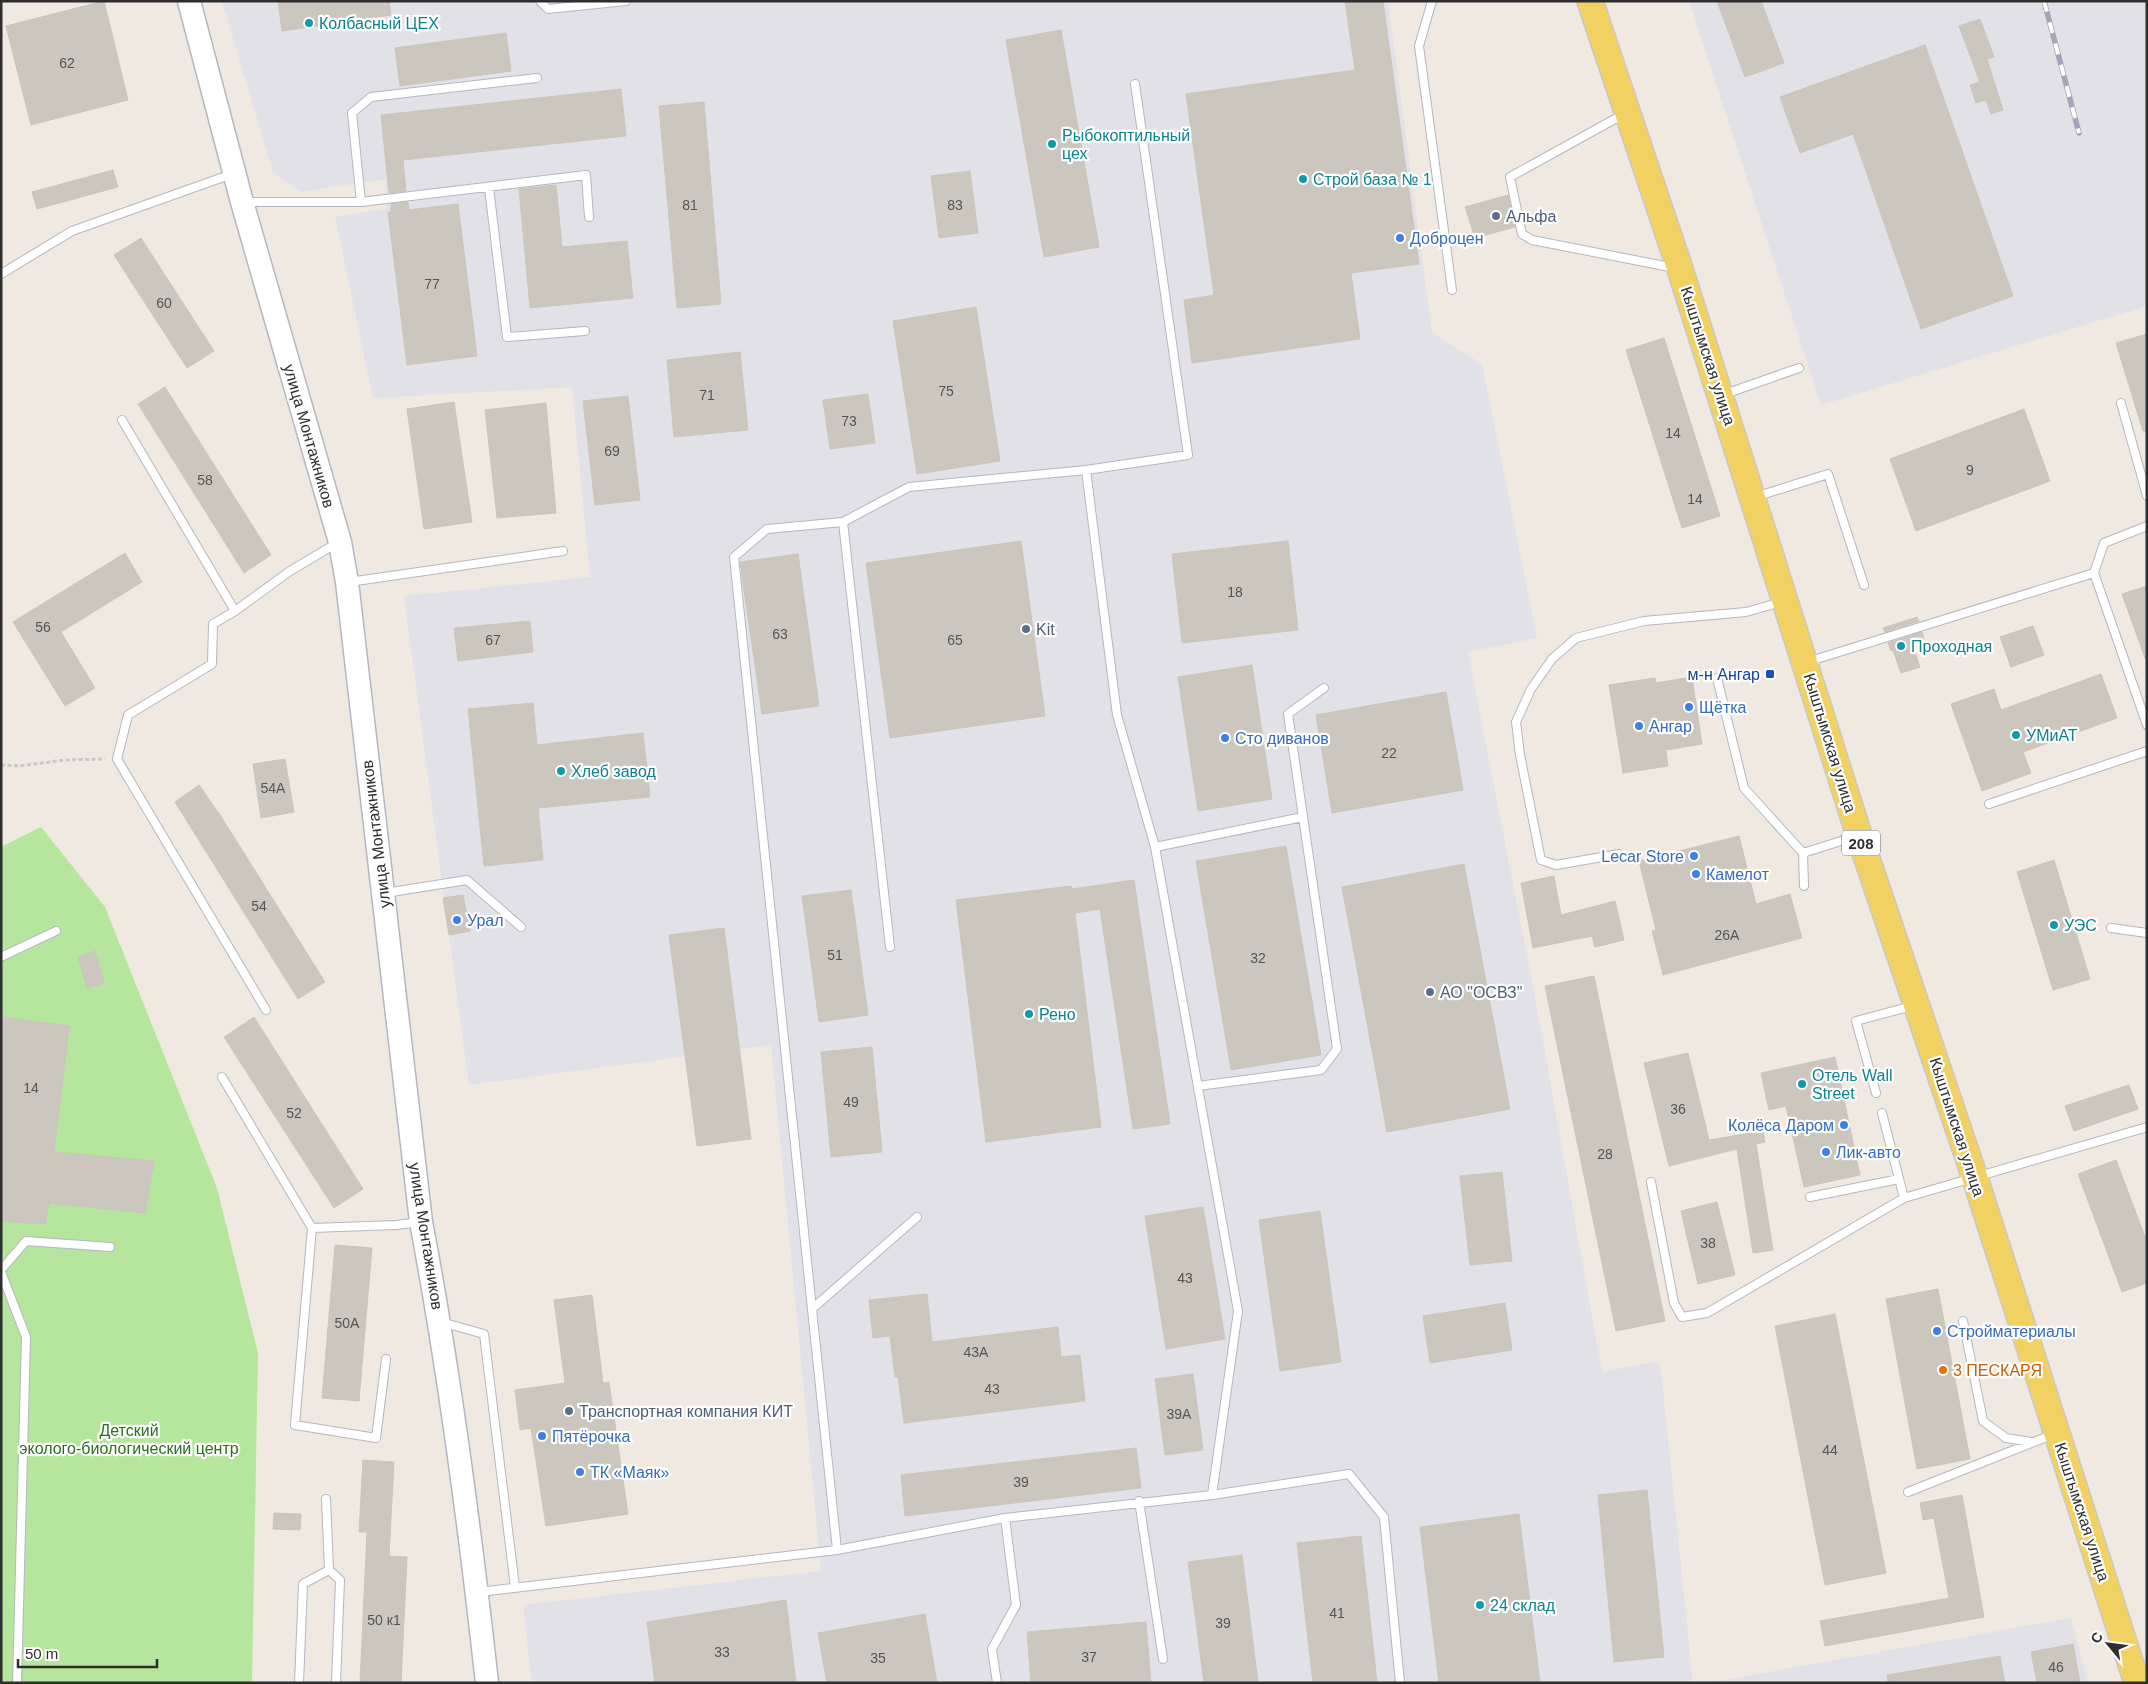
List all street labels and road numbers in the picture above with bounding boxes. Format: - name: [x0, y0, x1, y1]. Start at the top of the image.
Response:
- street label: Кыштымская улица: [1678, 285, 1738, 428]
- street label: улица Монтажников: [280, 362, 338, 510]
- street label: Кыштымская улица: [1801, 671, 1859, 815]
- street label: улица Монтажников: [358, 759, 394, 909]
- road number: 208: [1842, 830, 1880, 856]
- street label: Кыштымская улица: [1927, 1056, 1987, 1199]
- street label: улица Монтажников: [406, 1161, 446, 1311]
- street label: Кыштымская улица: [2052, 1441, 2112, 1584]

